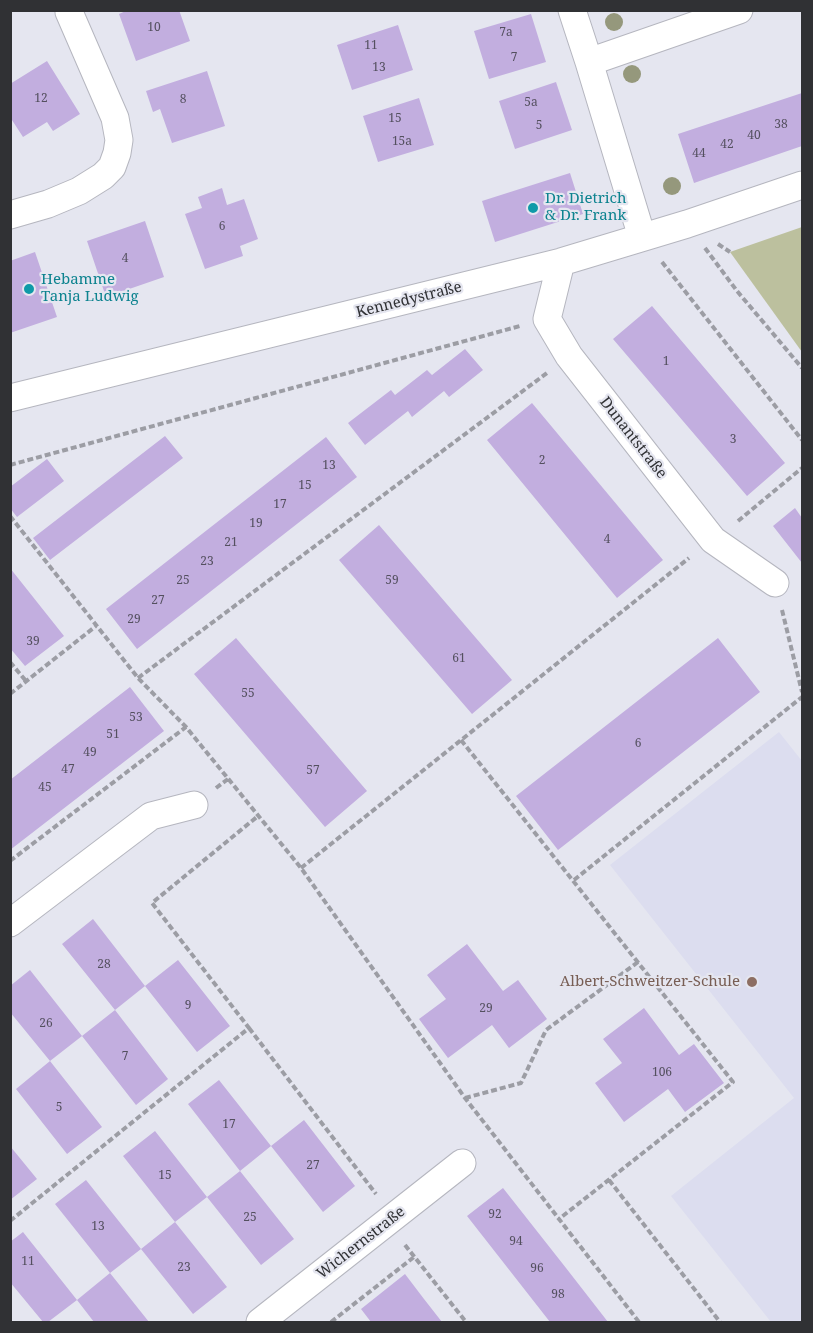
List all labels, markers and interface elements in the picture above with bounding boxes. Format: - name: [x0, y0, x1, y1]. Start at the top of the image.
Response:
- house number: 10: [147, 21, 161, 35]
- house number: 7a: [499, 26, 513, 40]
- house number: 11: [364, 39, 378, 53]
- house number: 7: [511, 51, 517, 65]
- house number: 13: [372, 61, 386, 75]
- house number: 12: [34, 92, 48, 106]
- house number: 8: [180, 93, 186, 107]
- house number: 5a: [524, 96, 538, 110]
- house number: 15: [388, 112, 402, 126]
- house number: 38: [774, 118, 788, 132]
- house number: 5: [536, 119, 542, 133]
- house number: 40: [747, 129, 761, 143]
- house number: 15a: [392, 135, 412, 149]
- house number: 42: [720, 138, 734, 152]
- house number: 44: [692, 147, 706, 161]
- place label: Dr. Dietrich & Dr. Frank: [545, 190, 626, 225]
- marker: Dr. Dietrich & Dr. Frank: [526, 201, 540, 215]
- house number: 6: [219, 220, 225, 234]
- house number: 4: [122, 252, 128, 266]
- place label: Hebamme Tanja Ludwig: [41, 271, 139, 306]
- street label: Kennedystraße: [354, 278, 464, 322]
- marker: Hebamme Tanja Ludwig: [22, 282, 36, 296]
- house number: 1: [663, 355, 669, 369]
- street label: Dunantstraße: [596, 394, 670, 482]
- house number: 3: [730, 433, 736, 447]
- house number: 2: [539, 454, 545, 468]
- house number: 13: [322, 459, 336, 473]
- house number: 15: [298, 479, 312, 493]
- house number: 17: [273, 498, 287, 512]
- house number: 19: [249, 517, 263, 531]
- house number: 4: [604, 533, 610, 547]
- house number: 21: [224, 536, 238, 550]
- house number: 23: [200, 555, 214, 569]
- house number: 25: [176, 574, 190, 588]
- house number: 59: [385, 574, 399, 588]
- house number: 27: [151, 594, 165, 608]
- house number: 29: [127, 613, 141, 627]
- house number: 39: [26, 635, 40, 649]
- house number: 61: [452, 652, 466, 666]
- house number: 55: [241, 687, 255, 701]
- house number: 53: [129, 711, 143, 725]
- house number: 51: [106, 728, 120, 742]
- house number: 6: [635, 737, 641, 751]
- house number: 49: [83, 746, 97, 760]
- house number: 47: [61, 763, 75, 777]
- house number: 57: [306, 764, 320, 778]
- house number: 45: [38, 781, 52, 795]
- house number: 28: [97, 958, 111, 972]
- place label: Albert-Schweitzer-Schule: [560, 973, 740, 991]
- marker: Albert-Schweitzer-Schule: [745, 975, 759, 989]
- house number: 9: [185, 999, 191, 1013]
- house number: 29: [479, 1002, 493, 1016]
- house number: 26: [39, 1017, 53, 1031]
- house number: 7: [122, 1050, 128, 1064]
- house number: 106: [652, 1066, 672, 1080]
- house number: 5: [56, 1101, 62, 1115]
- house number: 17: [222, 1118, 236, 1132]
- house number: 27: [306, 1159, 320, 1173]
- house number: 15: [158, 1169, 172, 1183]
- street label: Wichernstraße: [313, 1203, 409, 1283]
- house number: 92: [488, 1208, 502, 1222]
- house number: 25: [243, 1211, 257, 1225]
- house number: 13: [91, 1220, 105, 1234]
- house number: 94: [509, 1235, 523, 1249]
- house number: 11: [21, 1255, 35, 1269]
- house number: 23: [177, 1261, 191, 1275]
- house number: 96: [530, 1262, 544, 1276]
- house number: 98: [551, 1288, 565, 1302]

